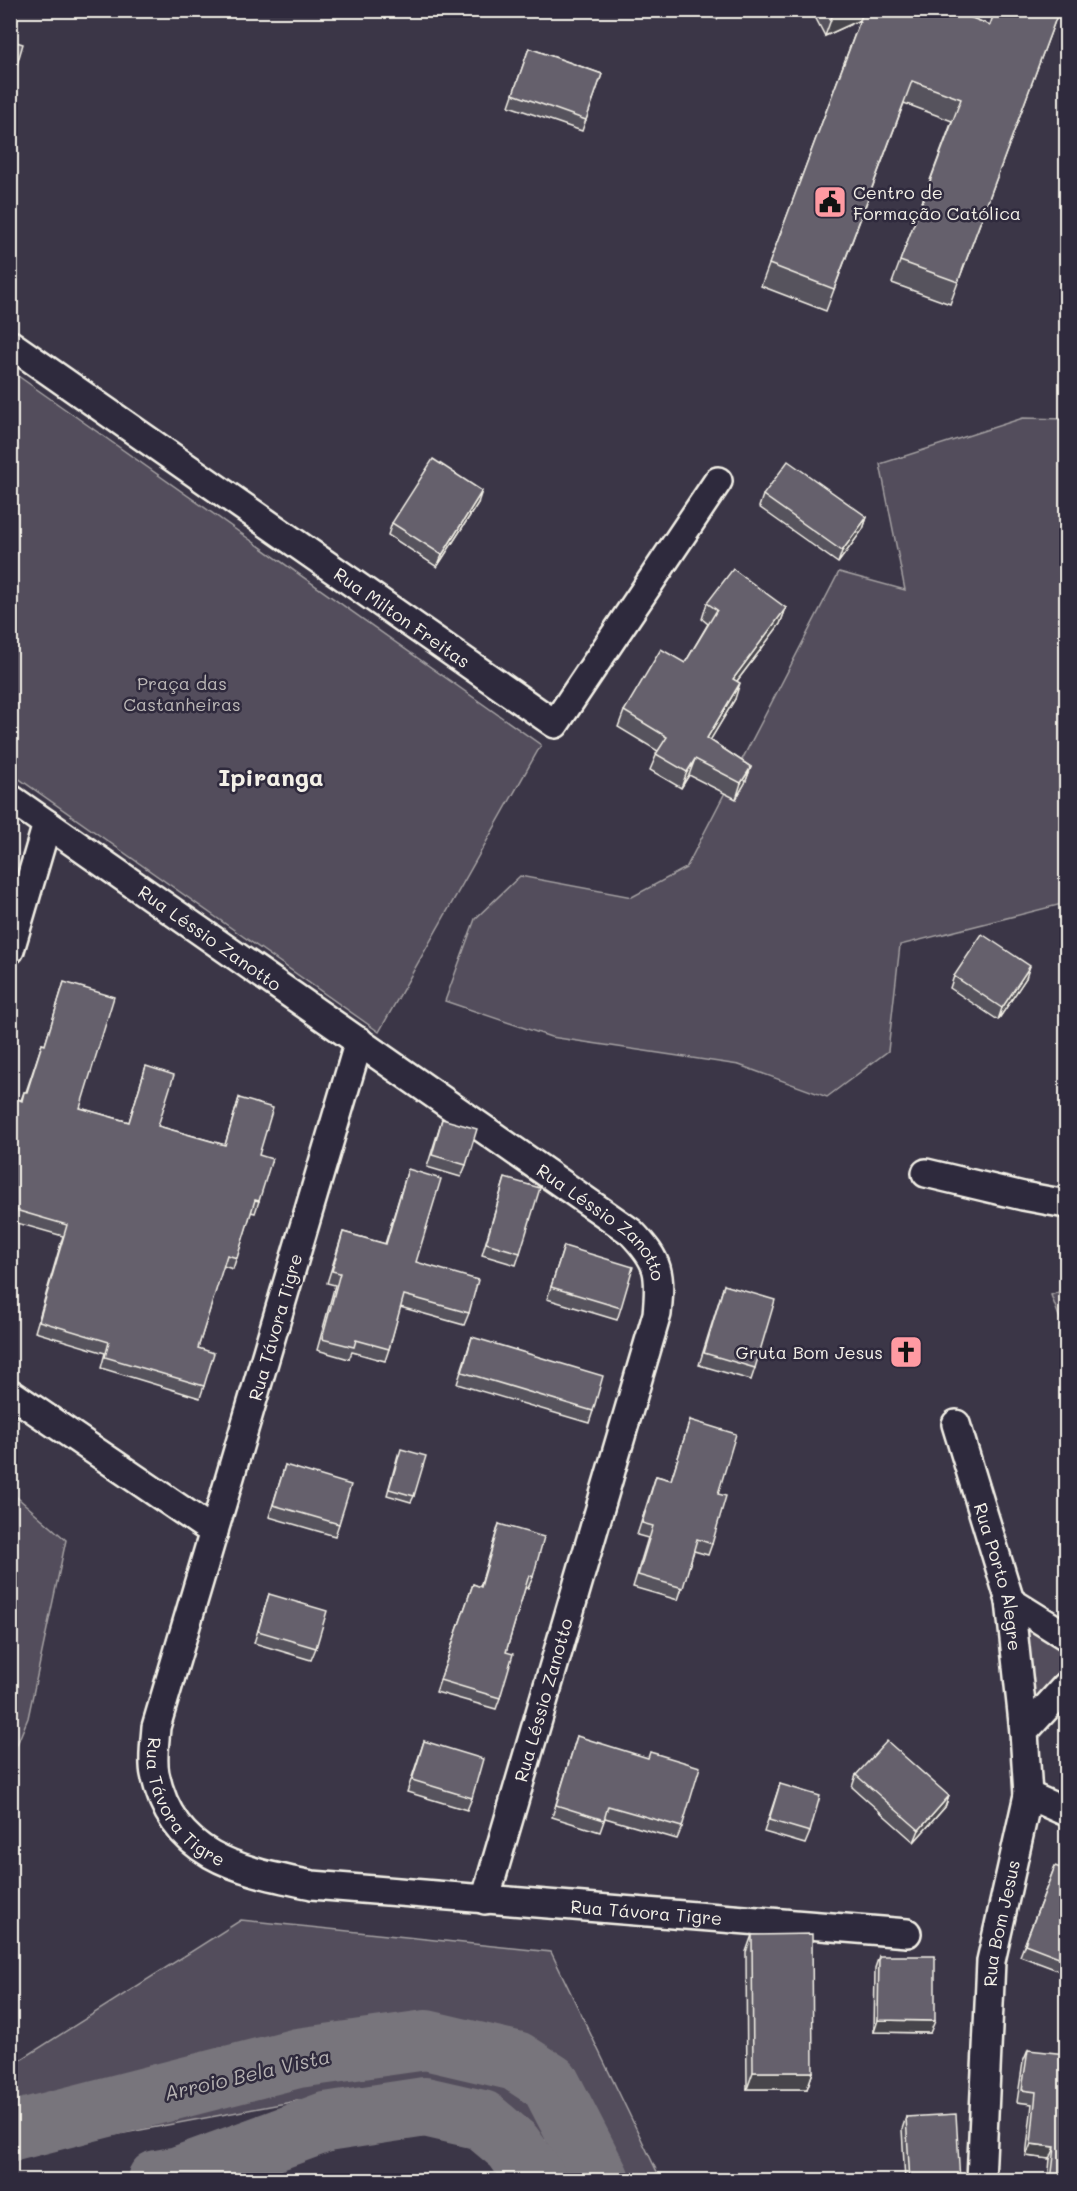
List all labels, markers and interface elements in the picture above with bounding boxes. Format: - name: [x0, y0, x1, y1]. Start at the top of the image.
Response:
- place label: Centro de Formação Católica: [853, 180, 1021, 225]
- public building icon: Centro de Formação Católica: [812, 184, 848, 220]
- street label: Rua Milton Freitas: [329, 562, 475, 673]
- park label: Praça das Castanheiras: [123, 671, 241, 716]
- district label: Ipiranga: [218, 761, 324, 792]
- street label: Rua Léssio Zanotto: [134, 879, 287, 996]
- street label: Rua Léssio Zanotto: [532, 1158, 671, 1283]
- street label: Rua Távora Tigre: [243, 1251, 307, 1403]
- church icon: Gruta Bom Jesus: [888, 1334, 924, 1370]
- place label: Gruta Bom Jesus: [736, 1340, 883, 1364]
- street label: Rua Porto Alegre: [969, 1500, 1027, 1652]
- street label: Rua Léssio Zanotto: [508, 1615, 578, 1785]
- street label: Rua Távora Tigre: [142, 1736, 229, 1872]
- street label: Rua Bom Jesus: [978, 1858, 1025, 1987]
- street label: Rua Távora Tigre: [570, 1894, 723, 1930]
- water label: Arroio Bela Vista: [162, 2042, 332, 2106]

